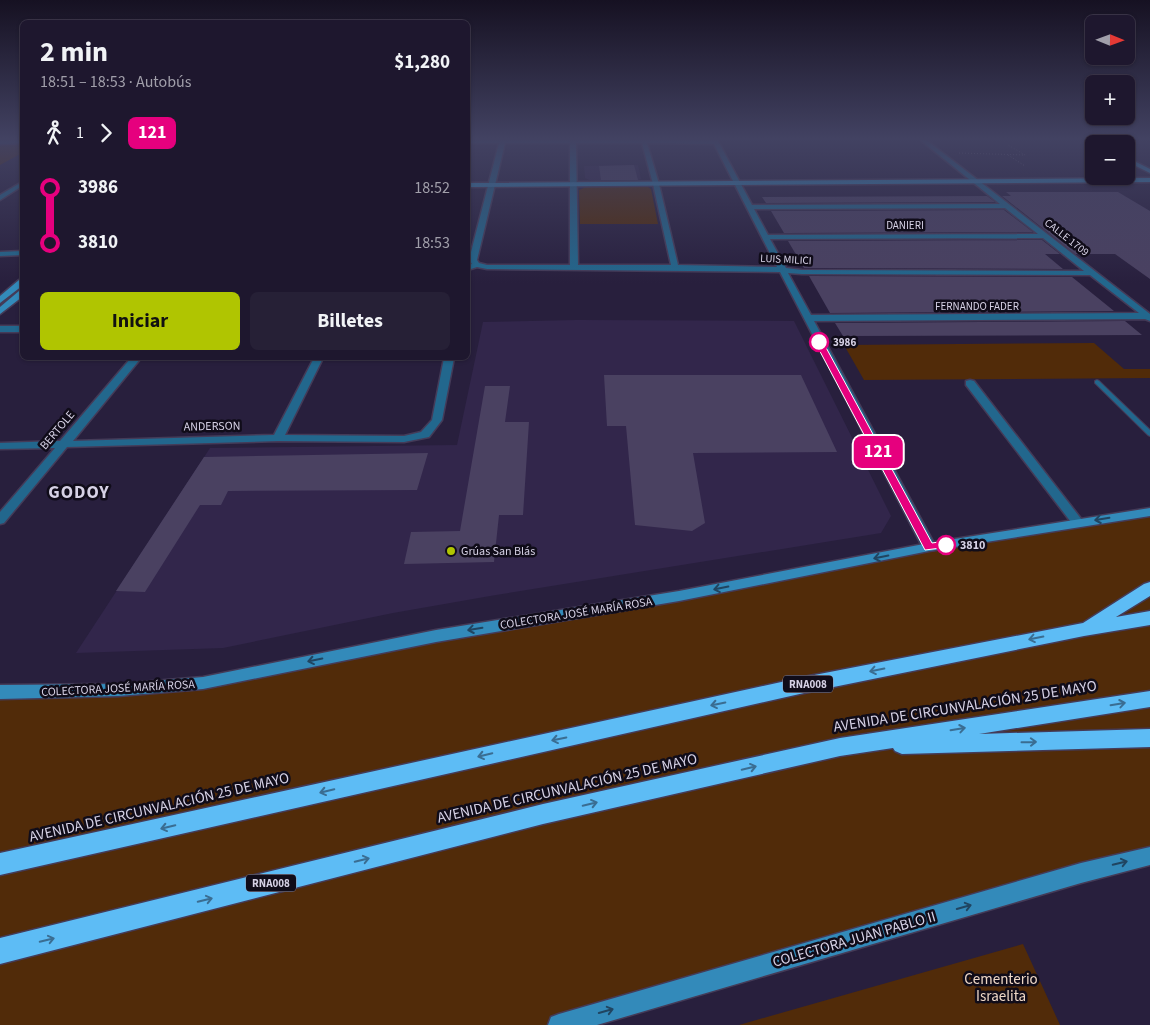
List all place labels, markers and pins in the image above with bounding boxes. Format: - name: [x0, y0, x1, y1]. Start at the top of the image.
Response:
- marker: 3986: [809, 332, 829, 352]
- place label: 3986: [833, 335, 856, 350]
- marker: 3810: [936, 535, 956, 555]
- place label: 3810: [960, 537, 985, 554]
- place label: Grúas San Blás: [461, 543, 535, 560]
- marker: Grúas San Blás: [445, 545, 457, 557]

